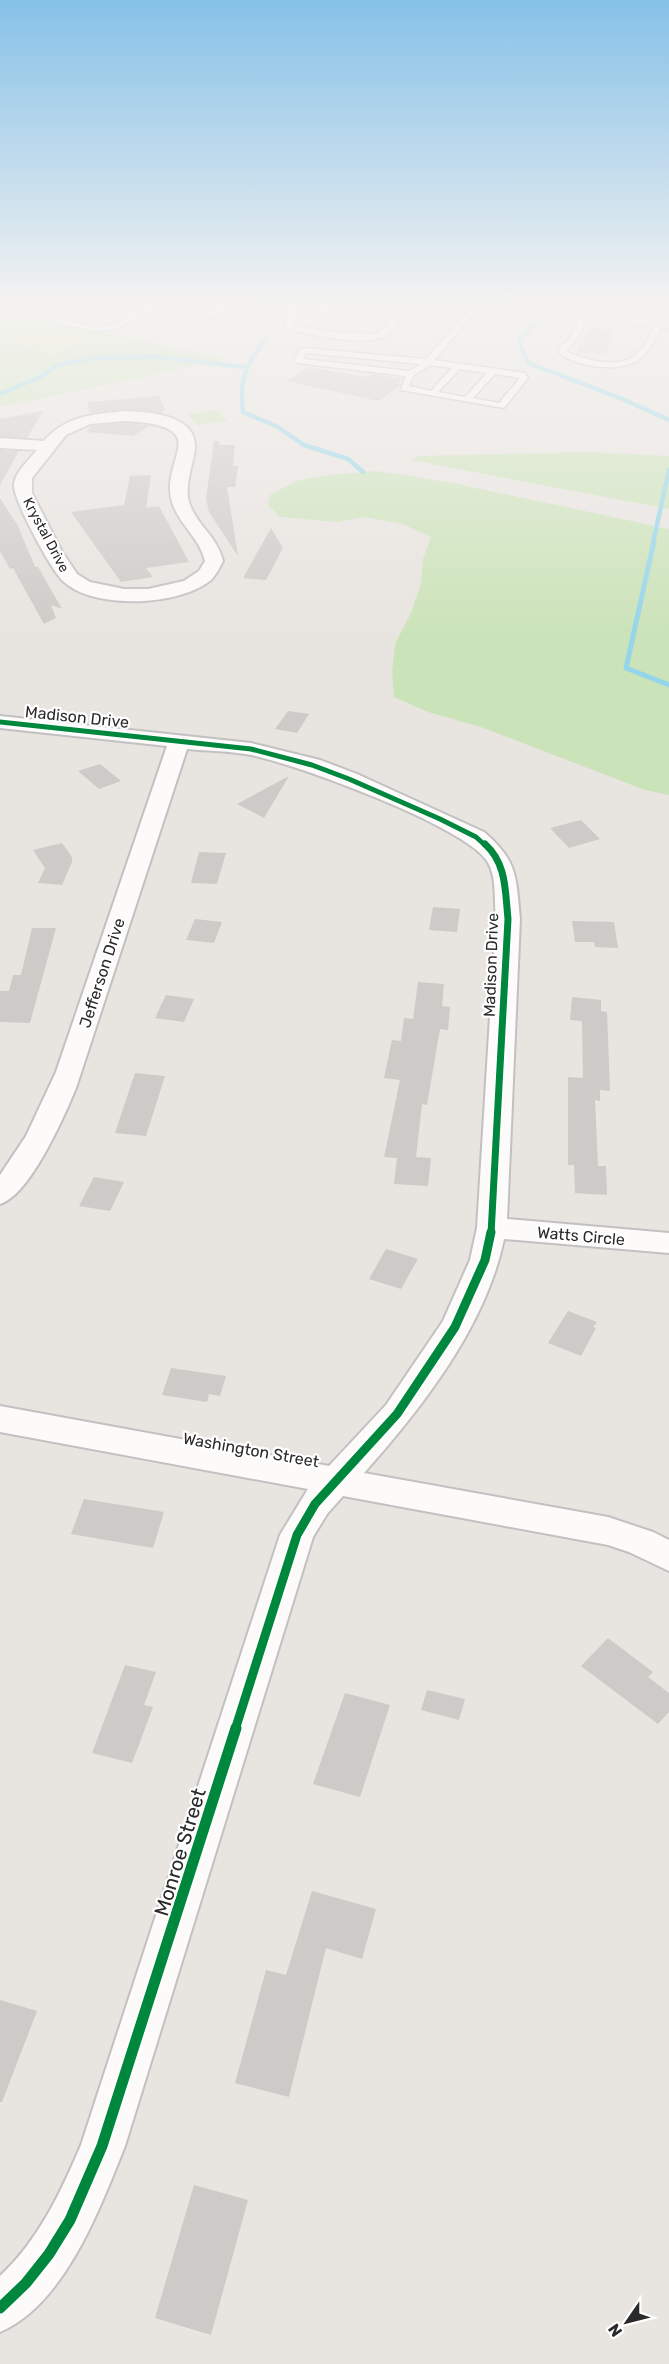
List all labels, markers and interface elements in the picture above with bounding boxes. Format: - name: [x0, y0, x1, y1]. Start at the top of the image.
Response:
- street label: Krystal Drive: [19, 495, 73, 575]
- street label: Madison Drive: [24, 702, 130, 732]
- street label: Madison Drive: [480, 912, 502, 1018]
- street label: Jefferson Drive: [75, 916, 129, 1030]
- street label: Watts Circle: [536, 1223, 626, 1249]
- street label: Washington Street: [182, 1429, 320, 1471]
- street label: Monroe Street: [149, 1785, 211, 1919]
- north arrow: [597, 2292, 657, 2352]
- text: N: [604, 2320, 626, 2340]

